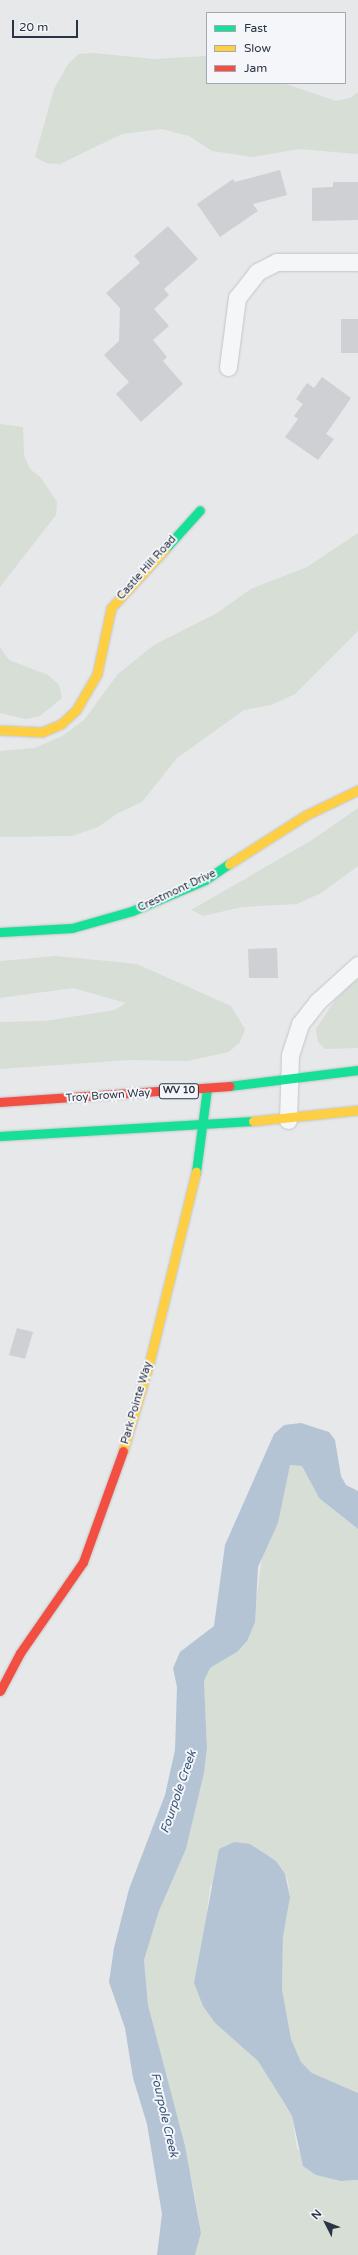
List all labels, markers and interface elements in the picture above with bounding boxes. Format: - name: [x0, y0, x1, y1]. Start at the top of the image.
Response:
- scale bar: [14, 12, 80, 38]
- legend: [206, 12, 346, 84]
- text: 20 m: [19, 20, 48, 34]
- text: Fast: [244, 21, 267, 35]
- text: Slow: [244, 41, 271, 55]
- text: Jam: [244, 61, 267, 75]
- street label: Castle Hill Road: [115, 533, 179, 603]
- street label: Crestmont Drive: [136, 867, 218, 915]
- road number: WV 10: [158, 1083, 200, 1099]
- street label: Troy Brown Way: [65, 1086, 151, 1106]
- street label: Park Pointe Way: [119, 1360, 155, 1446]
- water label: Fourpole Creek: [158, 1749, 200, 1835]
- water label: Fourpole Creek: [147, 2071, 181, 2159]
- north arrow: [306, 2203, 346, 2243]
- text: N: [309, 2207, 324, 2222]

